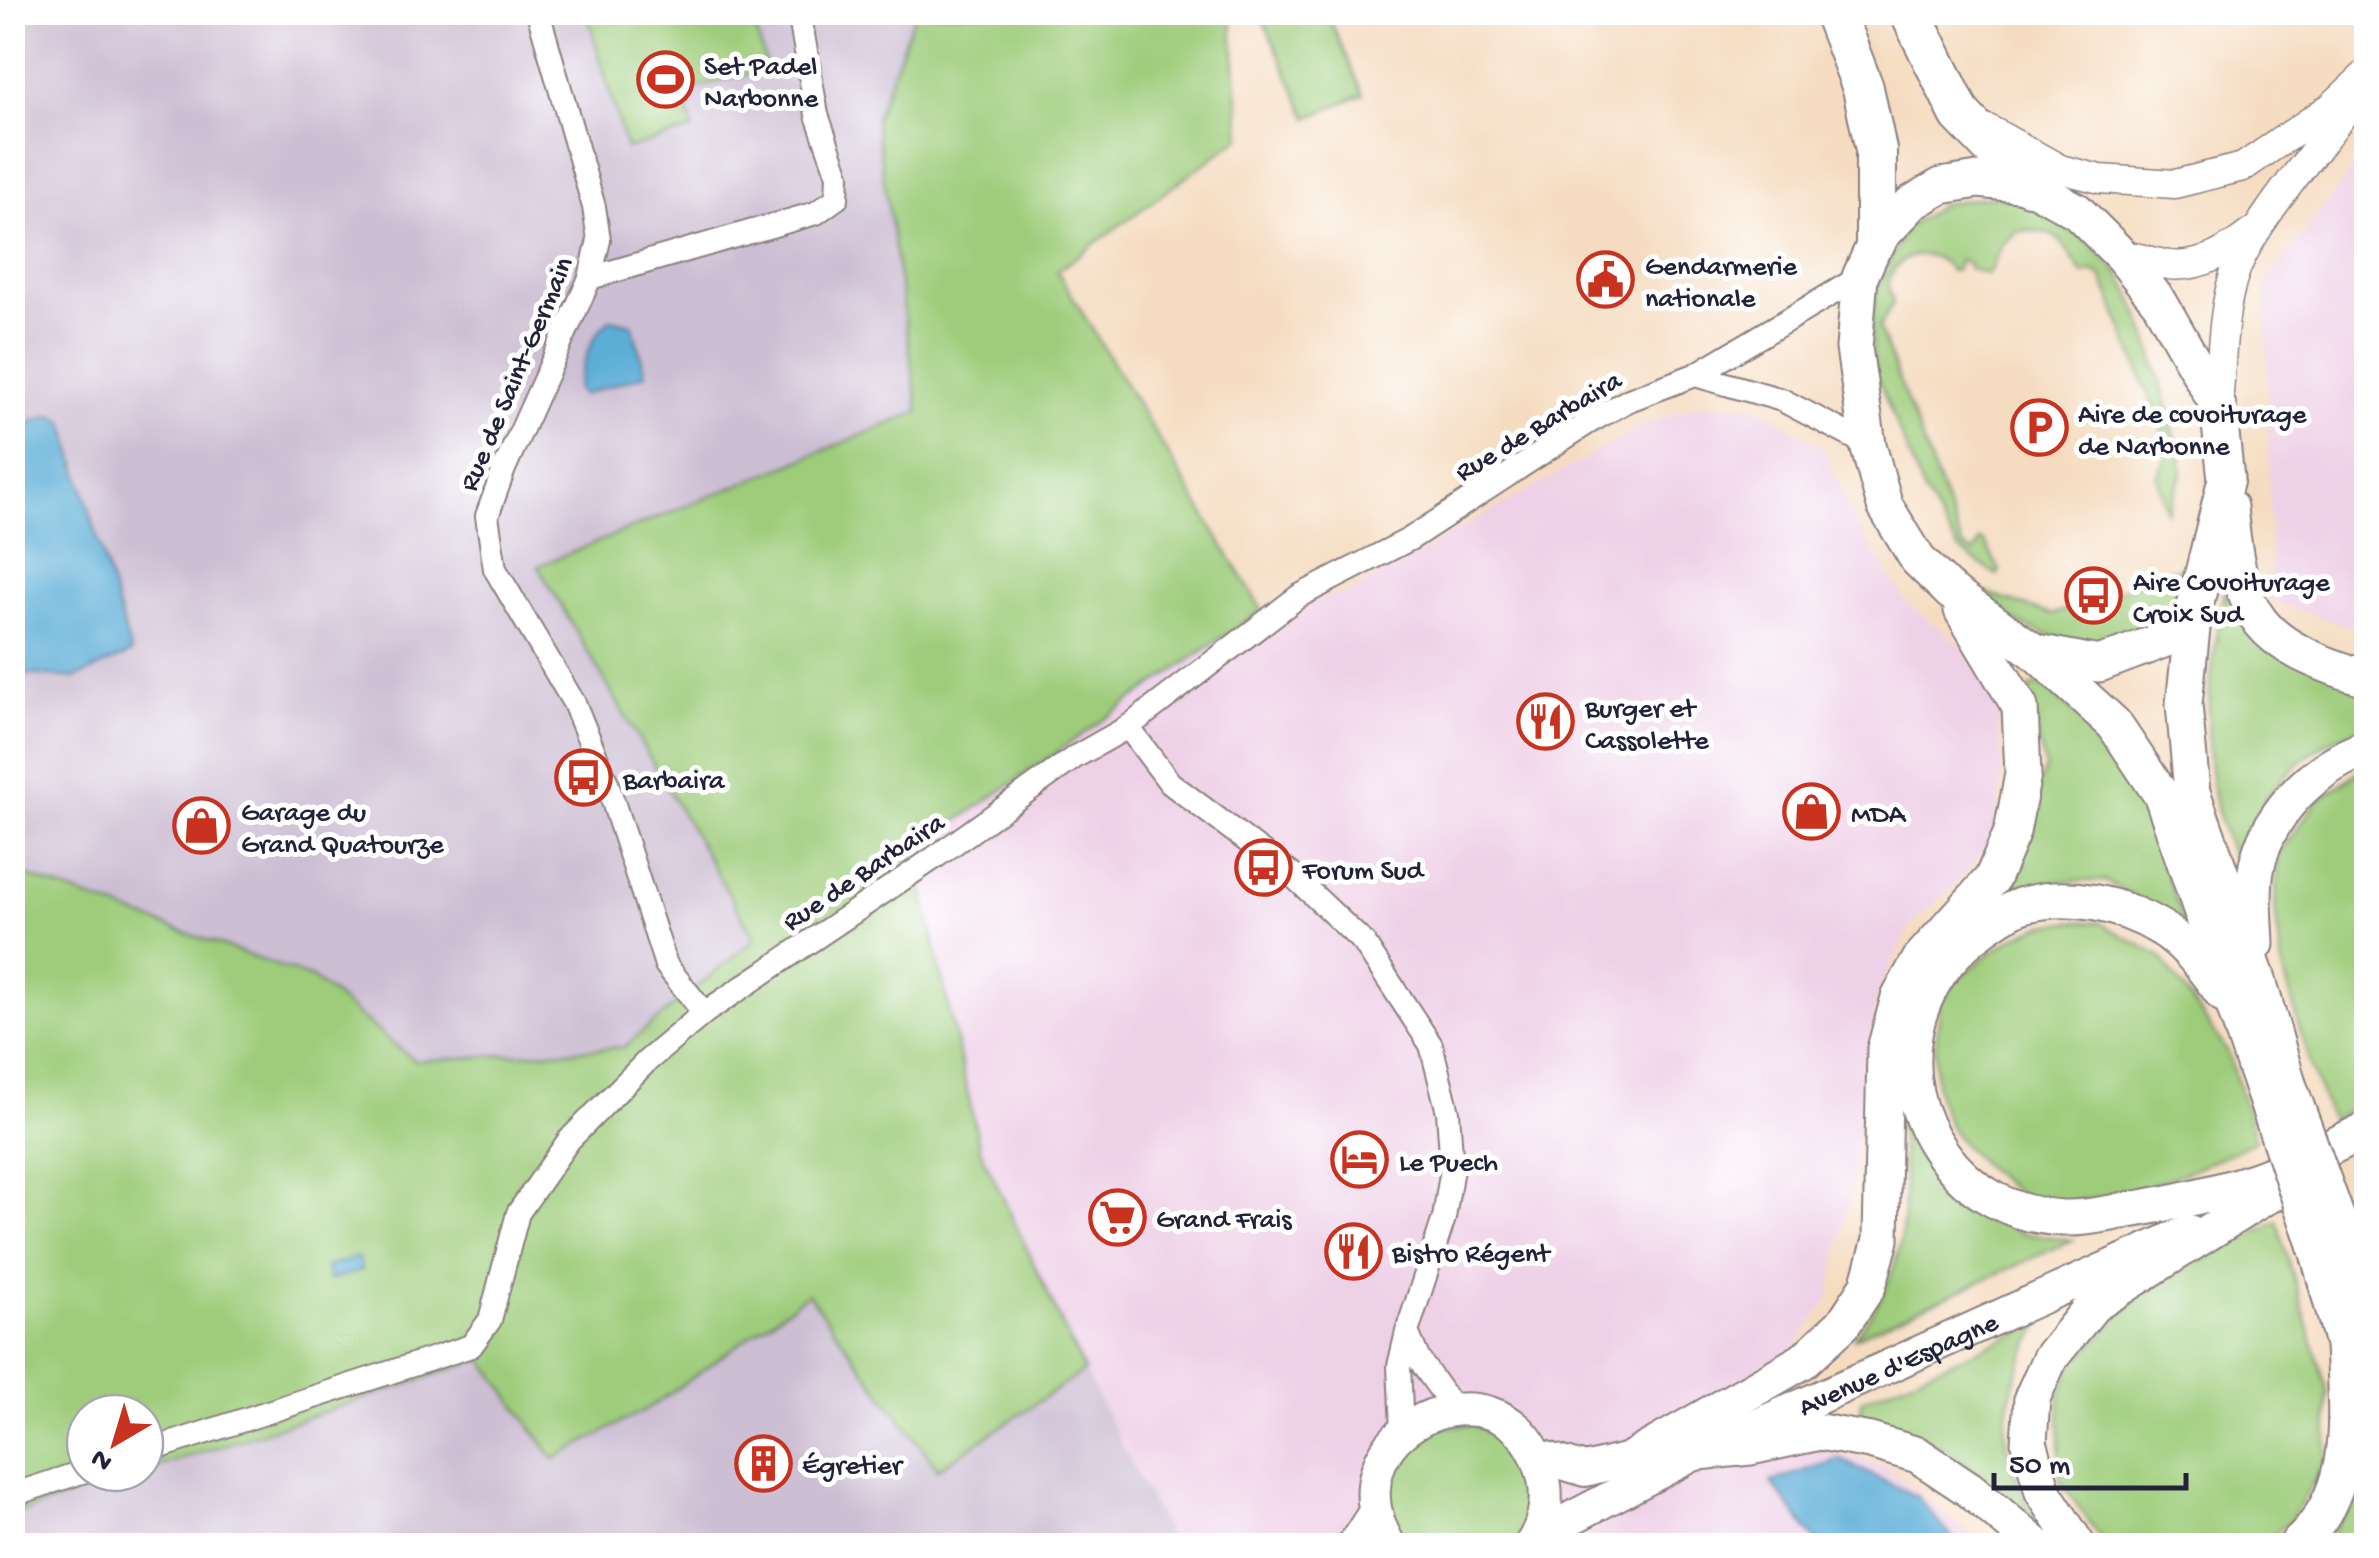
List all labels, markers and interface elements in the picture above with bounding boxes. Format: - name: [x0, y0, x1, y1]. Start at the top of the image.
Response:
- sports icon: Set Padel Narbonne: [635, 50, 695, 110]
- place label: Set Padel Narbonne: [704, 52, 819, 117]
- public building icon: Gendarmerie nationale: [1576, 250, 1636, 310]
- street label: Rue de Saint-Germain: [454, 252, 583, 497]
- place label: Gendarmerie nationale: [1645, 252, 1798, 317]
- street label: Rue de Barbaira: [1450, 365, 1630, 490]
- parking icon: Aire de covoiturage de Narbonne: [2009, 398, 2069, 458]
- place label: Aire de covoiturage de Narbonne: [2078, 400, 2307, 465]
- bus stop icon: Aire Covoiturage Croix Sud: [2064, 566, 2124, 626]
- place label: Aire Covoiturage Croix Sud: [2133, 568, 2330, 633]
- restaurant icon: Burger et Cassolette: [1516, 692, 1576, 752]
- place label: Burger et Cassolette: [1584, 694, 1709, 759]
- bus stop icon: Barbaira: [554, 748, 614, 808]
- place label: Barbaira: [622, 766, 726, 799]
- shop icon: MDA: [1782, 782, 1842, 842]
- shop icon: Garage du Grand Quatourze: [172, 796, 232, 856]
- place label: Garage du Grand Quatourze: [241, 798, 444, 863]
- place label: MDA: [1851, 800, 1907, 833]
- street label: Rue de Barbaira: [777, 807, 953, 940]
- bus stop icon: Forum Sud: [1233, 838, 1293, 898]
- place label: Forum Sud: [1301, 856, 1426, 889]
- hotel icon: Le Puech: [1330, 1130, 1390, 1190]
- place label: Le Puech: [1399, 1148, 1498, 1181]
- supermarket icon: Grand Frais: [1087, 1187, 1147, 1247]
- place label: Grand Frais: [1156, 1205, 1292, 1238]
- restaurant icon: Bistro Régent: [1323, 1221, 1383, 1281]
- place label: Bistro Régent: [1391, 1239, 1552, 1272]
- street label: Avenue d'Espagne: [1794, 1307, 2004, 1426]
- north arrow: [65, 1393, 165, 1493]
- scale bar: [1994, 1428, 2186, 1490]
- building icon: Égretier: [733, 1433, 793, 1493]
- text: N: [85, 1441, 120, 1478]
- text: 50 m: [2009, 1450, 2070, 1485]
- place label: Égretier: [802, 1451, 904, 1484]

